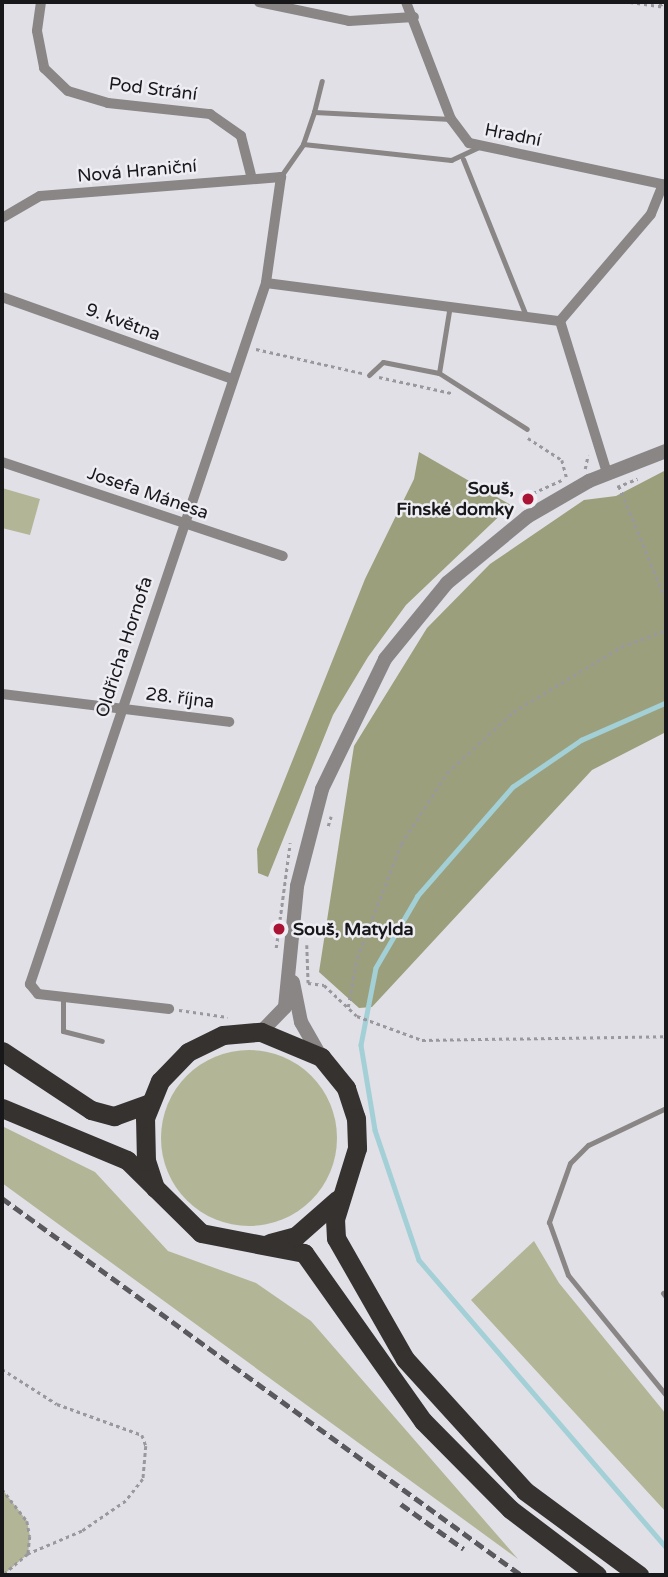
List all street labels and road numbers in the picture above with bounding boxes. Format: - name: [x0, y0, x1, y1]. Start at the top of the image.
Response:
- street label: Pod Strání: [108, 73, 198, 105]
- street label: Hradní: [483, 119, 543, 151]
- street label: Nová Hraniční: [76, 155, 198, 187]
- street label: 9. května: [83, 299, 163, 345]
- street label: Josefa Mánesa: [84, 462, 212, 524]
- street label: Oldřicha Hornofa: [91, 574, 157, 720]
- street label: 28. října: [144, 683, 216, 713]

